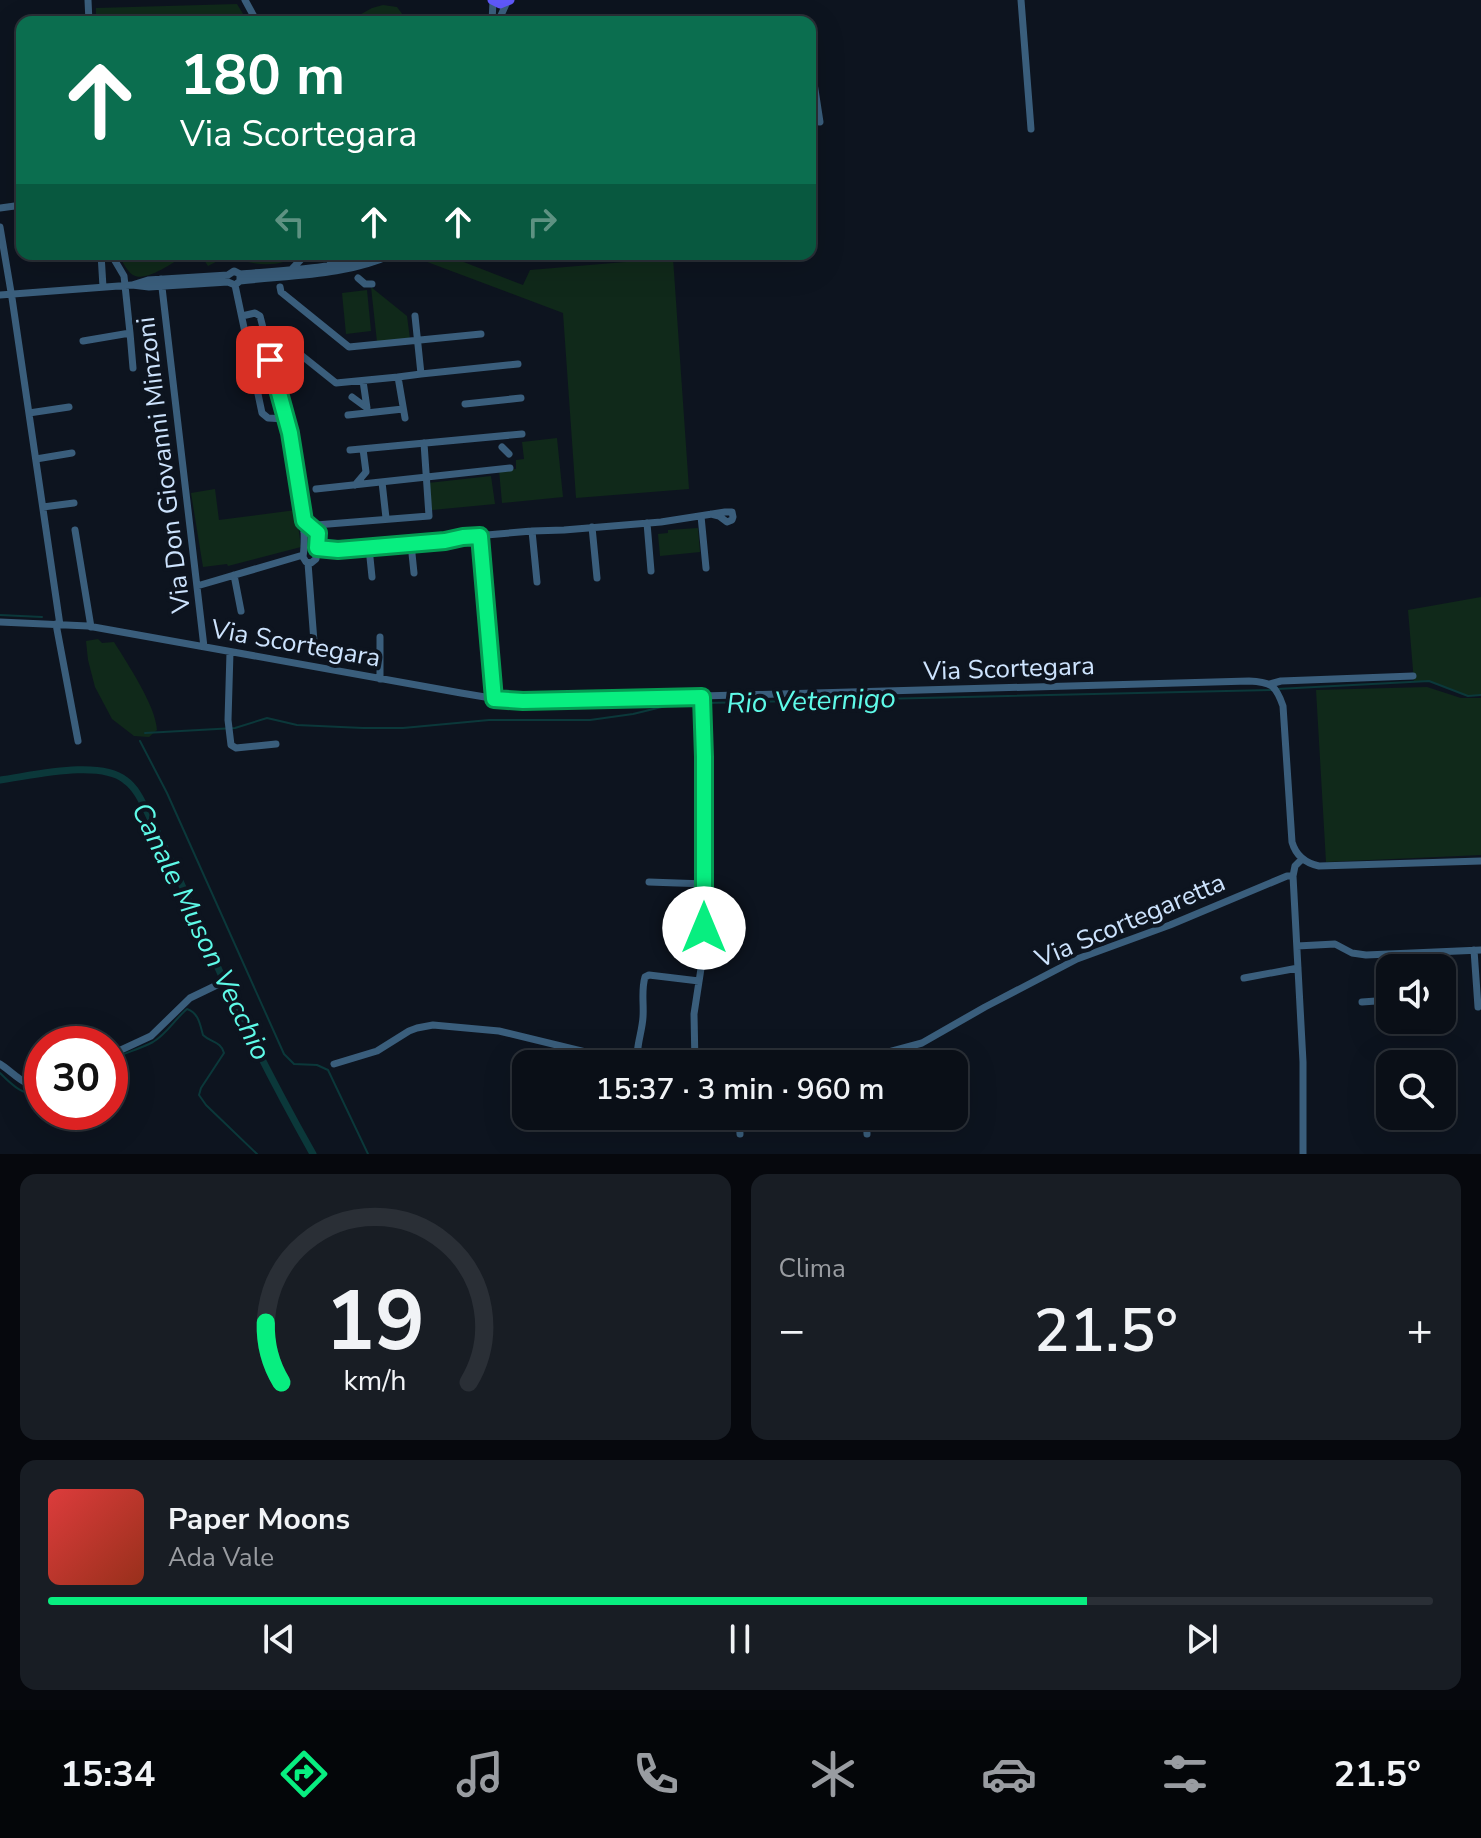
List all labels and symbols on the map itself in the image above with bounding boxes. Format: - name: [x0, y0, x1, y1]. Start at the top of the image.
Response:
- street label: Via Don Giovanni Minzoni: [128, 315, 199, 616]
- pin: [236, 326, 304, 394]
- street label: Via Scortegara: [207, 611, 383, 676]
- street label: Via Scortegara: [922, 648, 1095, 689]
- water label: Rio Veternigo: [726, 679, 896, 723]
- water label: Canale Muson Vecchio: [122, 796, 280, 1067]
- street label: Via Scortegaretta: [1029, 865, 1230, 977]
- position arrow: [662, 886, 746, 970]
- speed limit sign: 30: [24, 1026, 128, 1130]

